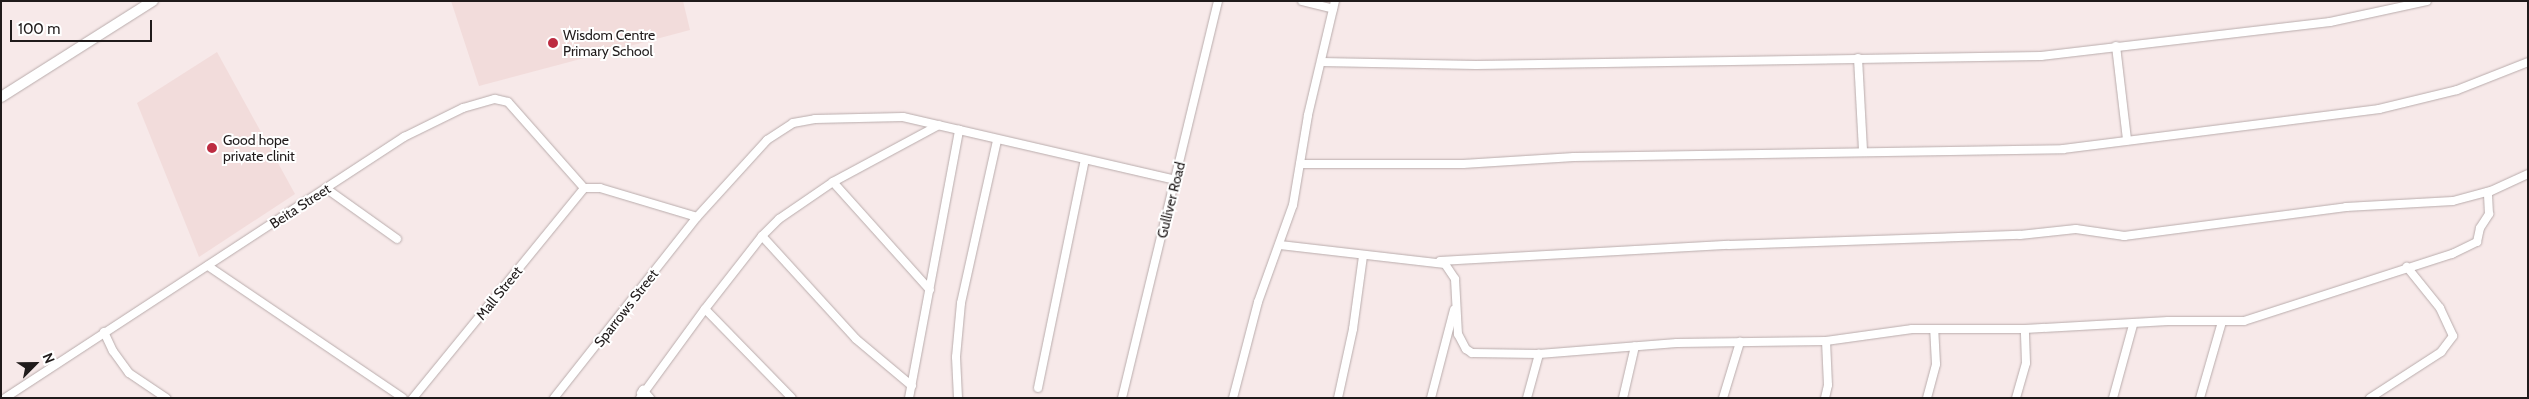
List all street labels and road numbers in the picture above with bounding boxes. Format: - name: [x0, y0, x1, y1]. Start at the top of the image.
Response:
- street label: Gulliver Road: [1153, 160, 1189, 240]
- street label: Beita Street: [266, 180, 334, 232]
- street label: Mall Street: [472, 263, 526, 323]
- street label: Sparrows Street: [590, 266, 662, 350]

